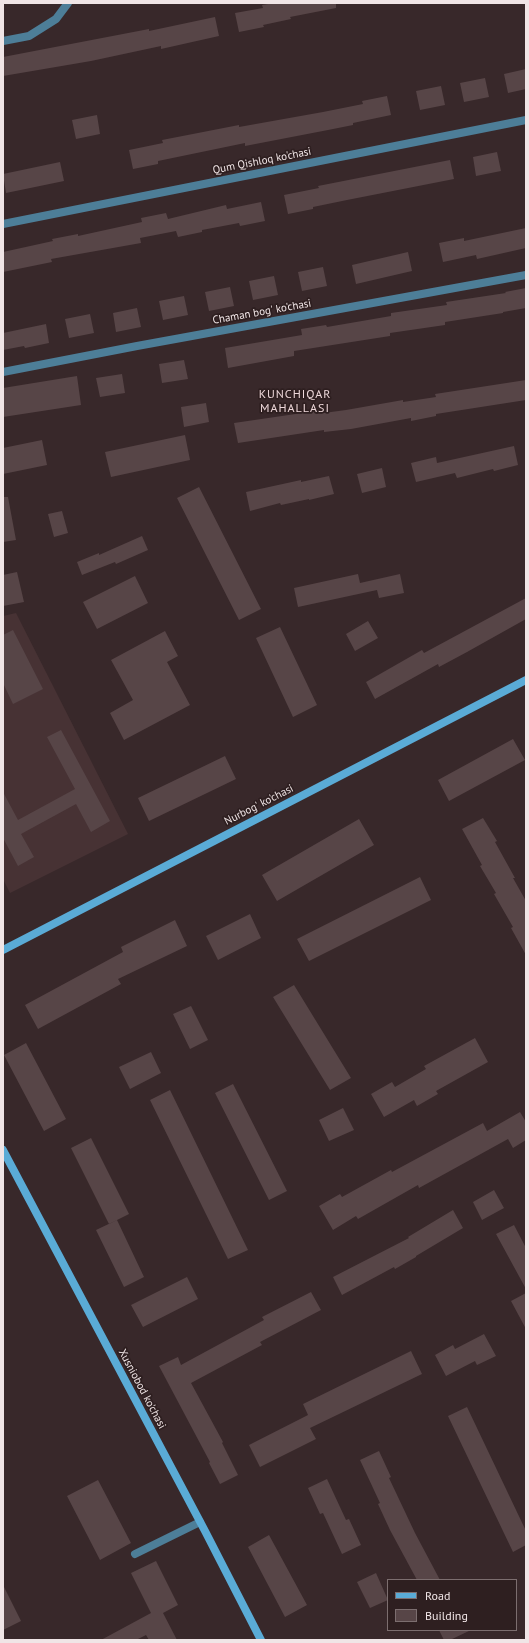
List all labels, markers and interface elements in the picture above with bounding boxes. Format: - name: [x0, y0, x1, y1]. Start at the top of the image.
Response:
- street label: Qum Qishloq ko'chasi: [212, 145, 312, 177]
- street label: Chaman bog' ko'chasi: [212, 297, 312, 327]
- district label: KUNCHIQAR MAHALLASI: [259, 388, 331, 416]
- street label: Nurbog' ko'chasi: [222, 782, 296, 828]
- street label: Xusniobod ko'chasi: [115, 1347, 169, 1431]
- legend: [387, 1579, 517, 1631]
- text: Road: [425, 1588, 450, 1603]
- text: Building: [425, 1608, 468, 1623]

